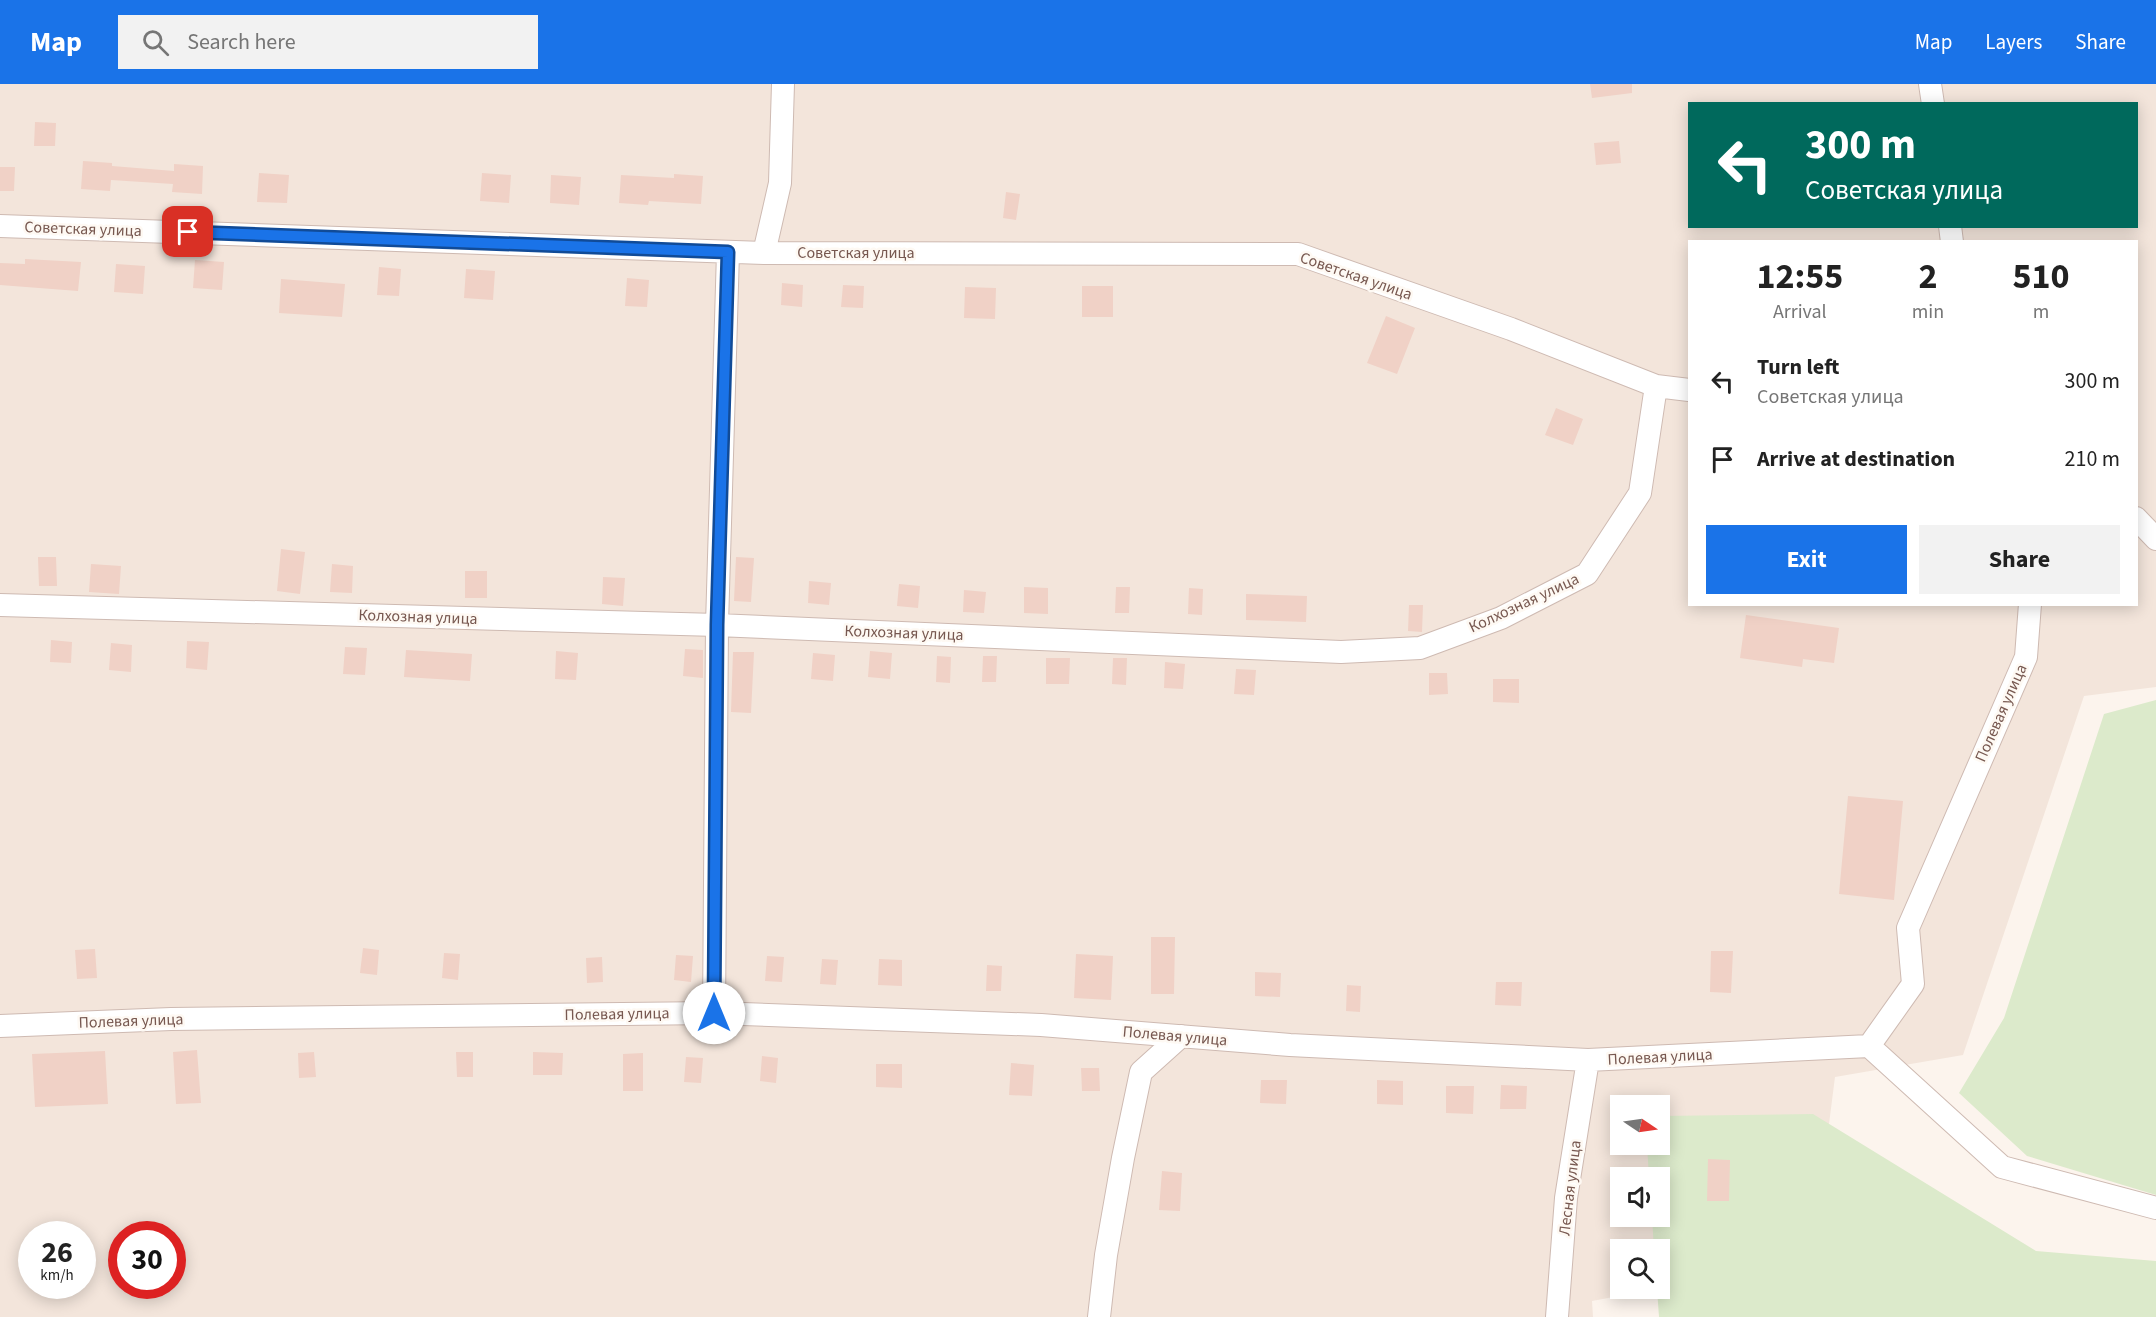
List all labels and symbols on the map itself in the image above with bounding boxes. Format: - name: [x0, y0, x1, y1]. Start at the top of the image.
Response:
- pin: [162, 206, 213, 257]
- street label: Советская улица: [24, 216, 142, 242]
- street label: Советская улица: [797, 242, 915, 264]
- street label: Советская улица: [1297, 246, 1415, 306]
- street label: Колхозная улица: [1465, 568, 1583, 638]
- street label: Колхозная улица: [358, 604, 478, 630]
- street label: Колхозная улица: [844, 620, 964, 646]
- street label: Полевая улица: [1970, 661, 2032, 765]
- position arrow: [682, 981, 746, 1045]
- street label: Полевая улица: [564, 1002, 670, 1026]
- street label: Полевая улица: [78, 1008, 184, 1034]
- street label: Полевая улица: [1122, 1020, 1228, 1052]
- street label: Полевая улица: [1607, 1043, 1713, 1071]
- north arrow: [1610, 1095, 1670, 1155]
- street label: Лесная улица: [1553, 1139, 1587, 1237]
- speed limit sign: 30: [108, 1221, 186, 1299]

